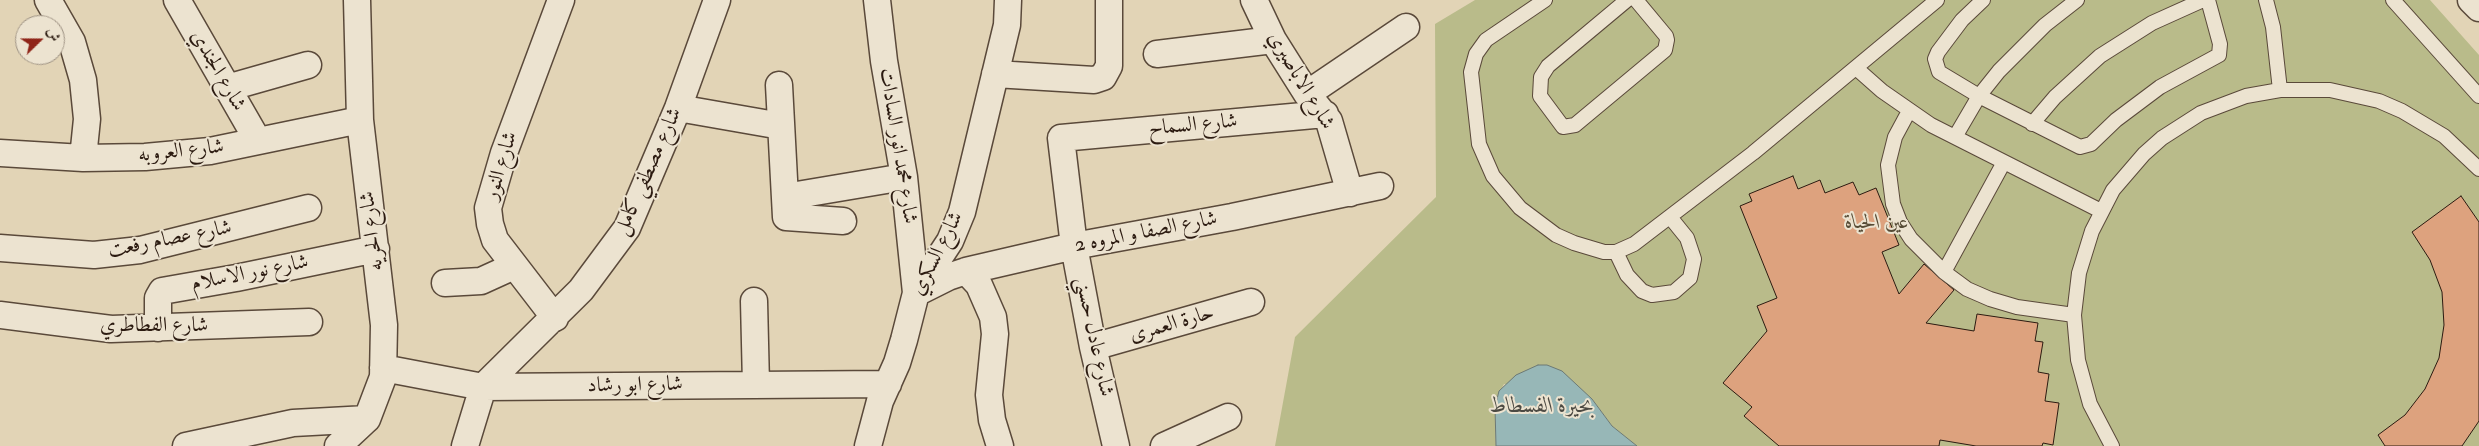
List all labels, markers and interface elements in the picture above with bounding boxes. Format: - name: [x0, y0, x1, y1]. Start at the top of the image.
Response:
- north arrow: [15, 15, 65, 65]
- text: ش: [43, 25, 64, 44]
- street label: شارع الجندي: [184, 26, 250, 116]
- street label: شارع الاباصيري: [1261, 27, 1339, 135]
- street label: شارع محمد انور السادات: [872, 66, 922, 226]
- street label: شارع مصطفي كامل: [610, 104, 688, 240]
- street label: شارع السماح: [1147, 110, 1239, 142]
- street label: شارع النور: [480, 129, 524, 203]
- street label: شارع العروبه: [137, 135, 225, 169]
- street label: شارع الحريه: [356, 190, 390, 272]
- street label: شارع الصفا و المروه 2: [1073, 207, 1219, 259]
- street label: شارع السكري: [906, 208, 970, 300]
- park label: عين الحياة: [1845, 210, 1909, 236]
- street label: شارع عصام رفعت: [106, 216, 234, 264]
- street label: شارع نور الاسلام: [189, 250, 311, 298]
- street label: شارع عادل حسني: [1068, 275, 1118, 399]
- street label: حارة العمرى: [1127, 301, 1217, 349]
- street label: شارع الفطاطري: [100, 313, 208, 339]
- street label: شارع ابو رشاد: [587, 373, 683, 399]
- water label: بحيرة الفسطاط: [1490, 394, 1594, 420]

